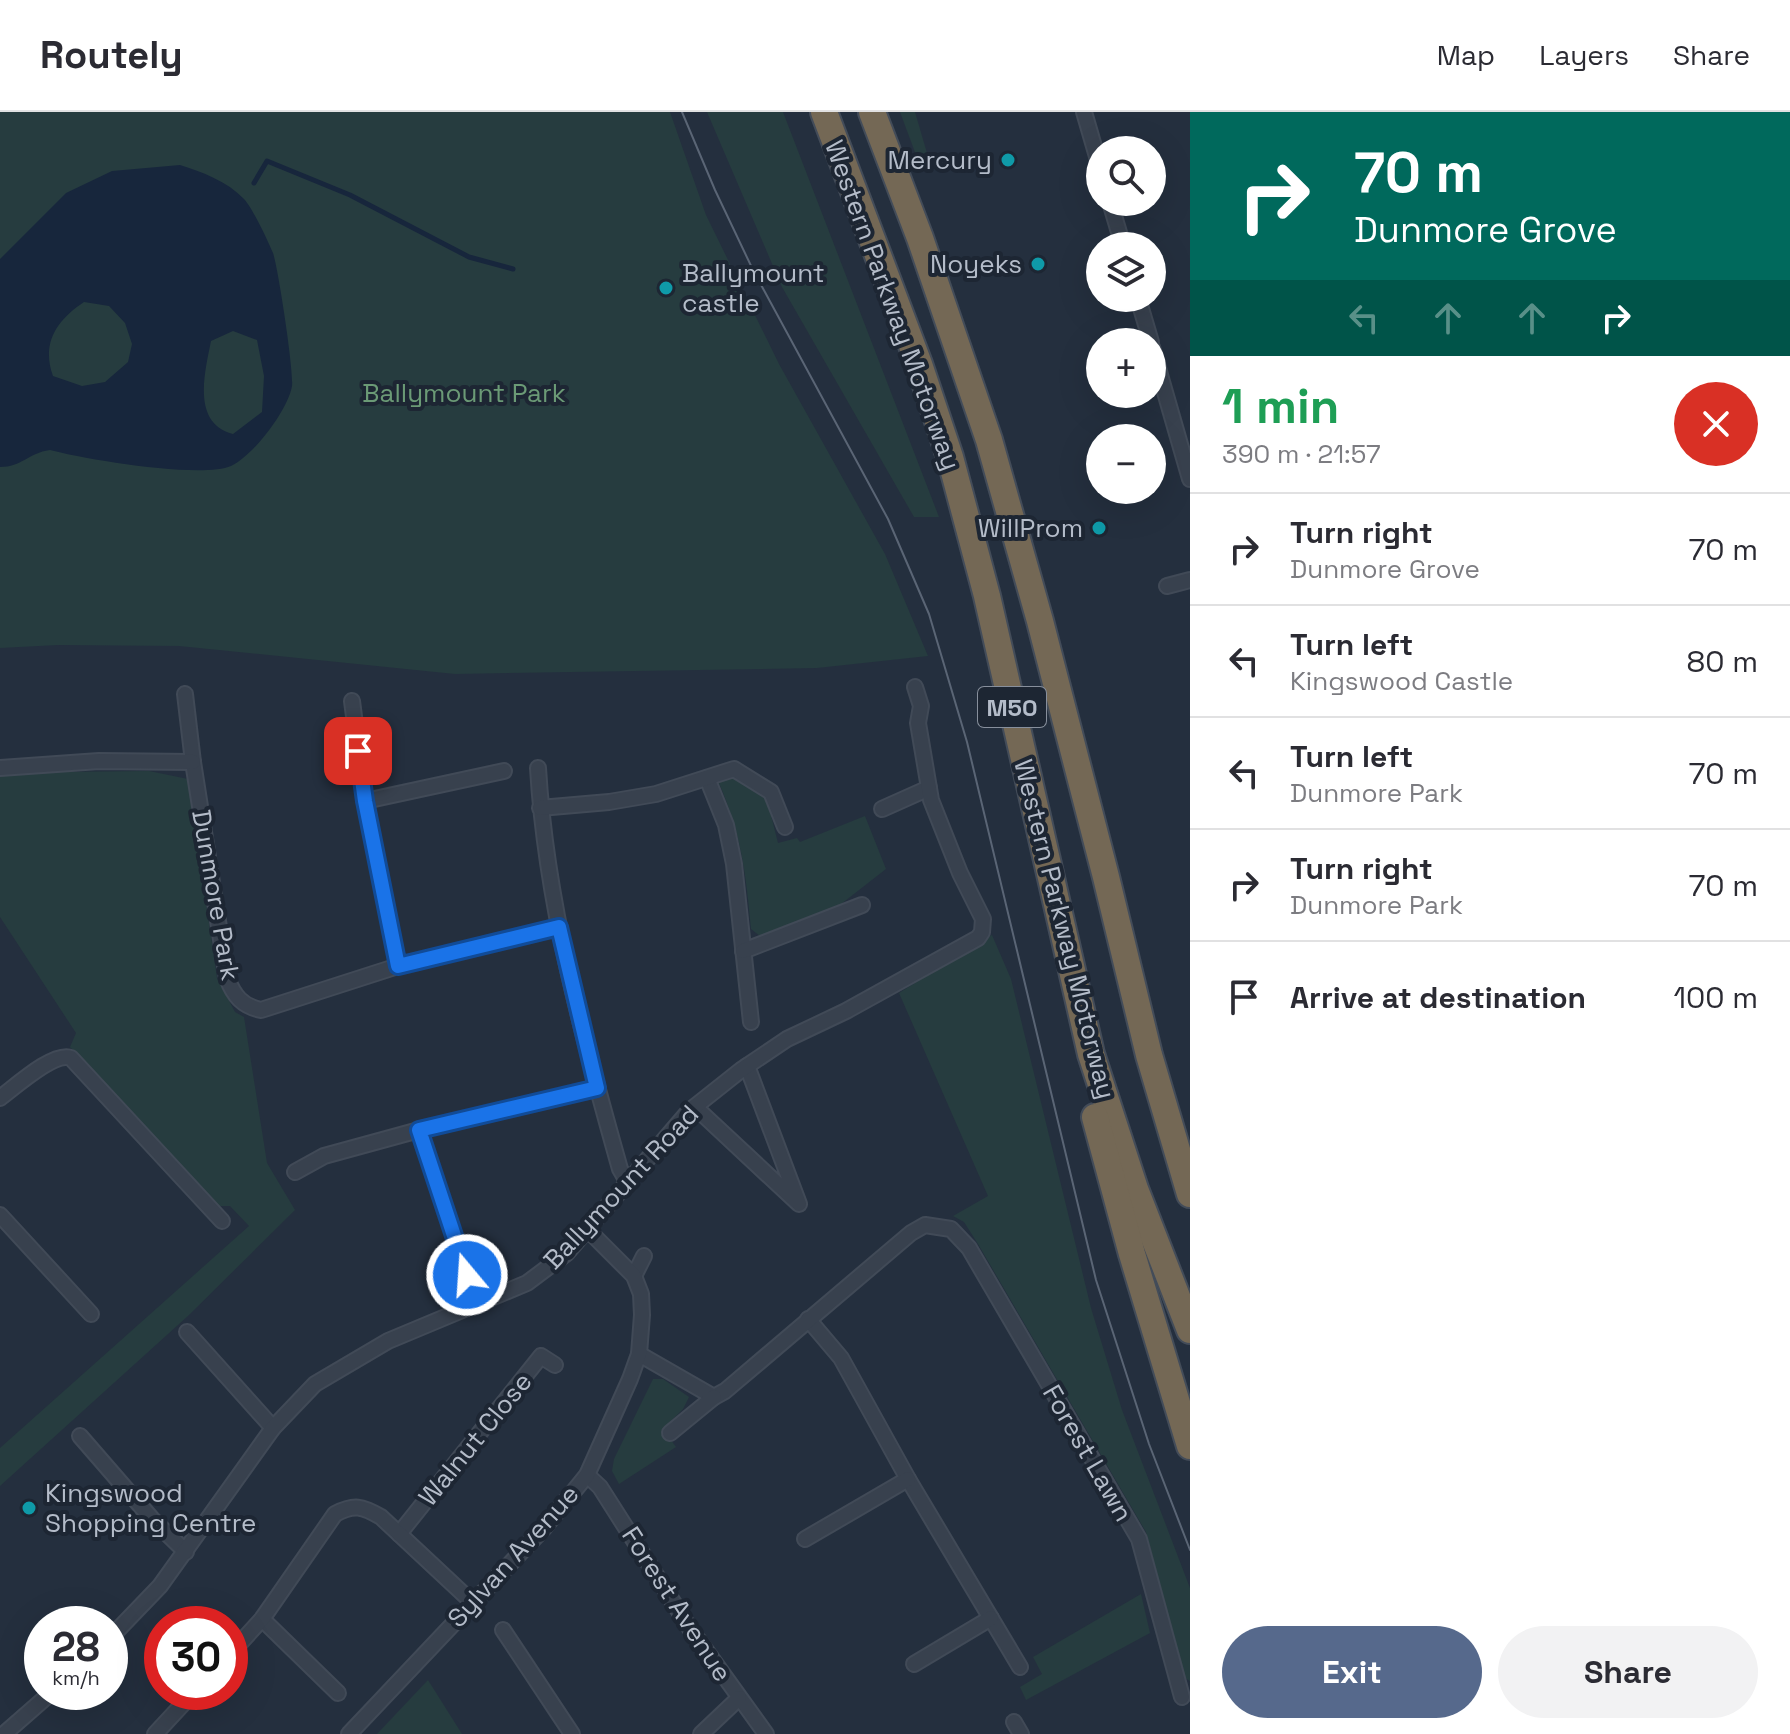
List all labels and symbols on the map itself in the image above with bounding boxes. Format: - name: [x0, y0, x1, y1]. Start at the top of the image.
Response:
- street label: Western Parkway Motorway: [817, 135, 969, 475]
- place label: Mercury: [888, 143, 992, 177]
- marker: Mercury: [999, 151, 1017, 169]
- place label: Noyeks: [930, 247, 1022, 281]
- marker: Noyeks: [1029, 255, 1047, 273]
- place label: Ballymount castle: [682, 256, 825, 320]
- marker: Ballymount castle: [657, 279, 675, 297]
- park label: Ballymount Park: [362, 376, 566, 410]
- place label: WillProm: [978, 511, 1083, 545]
- marker: WillProm: [1090, 519, 1108, 537]
- road number: M50: [978, 687, 1046, 727]
- pin: [324, 717, 392, 785]
- street label: Western Parkway Motorway: [1006, 756, 1124, 1102]
- street label: Dunmore Park: [184, 807, 248, 983]
- street label: Ballymount Road: [536, 1097, 706, 1277]
- position arrow: [425, 1233, 509, 1317]
- street label: Walnut Close: [411, 1365, 539, 1513]
- street label: Forest Lawn: [1035, 1379, 1141, 1527]
- place label: Kingswood Shopping Centre: [45, 1476, 256, 1540]
- street label: Sylvan Avenue: [440, 1477, 586, 1635]
- marker: Kingswood Shopping Centre: [20, 1499, 38, 1517]
- street label: Forest Avenue: [614, 1520, 740, 1688]
- speed limit sign: 30: [144, 1606, 248, 1710]

